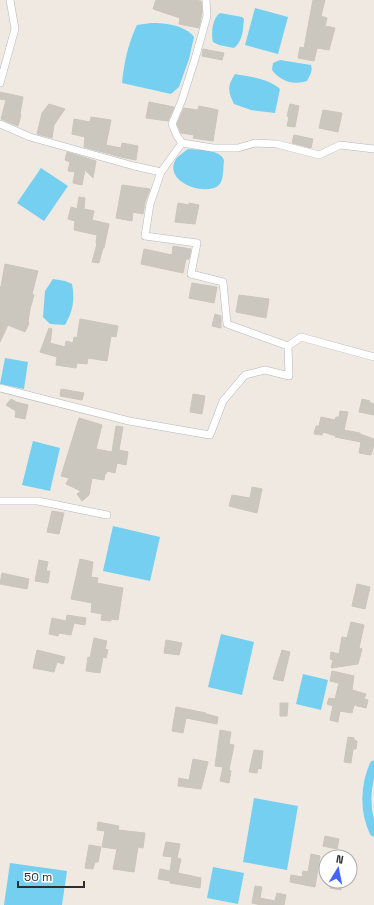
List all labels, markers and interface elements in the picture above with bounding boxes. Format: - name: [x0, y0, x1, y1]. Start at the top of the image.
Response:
- north arrow: [318, 849, 358, 889]
- text: N: [335, 852, 345, 867]
- scale bar: [18, 863, 84, 889]
- text: 50 m: [24, 869, 52, 885]

